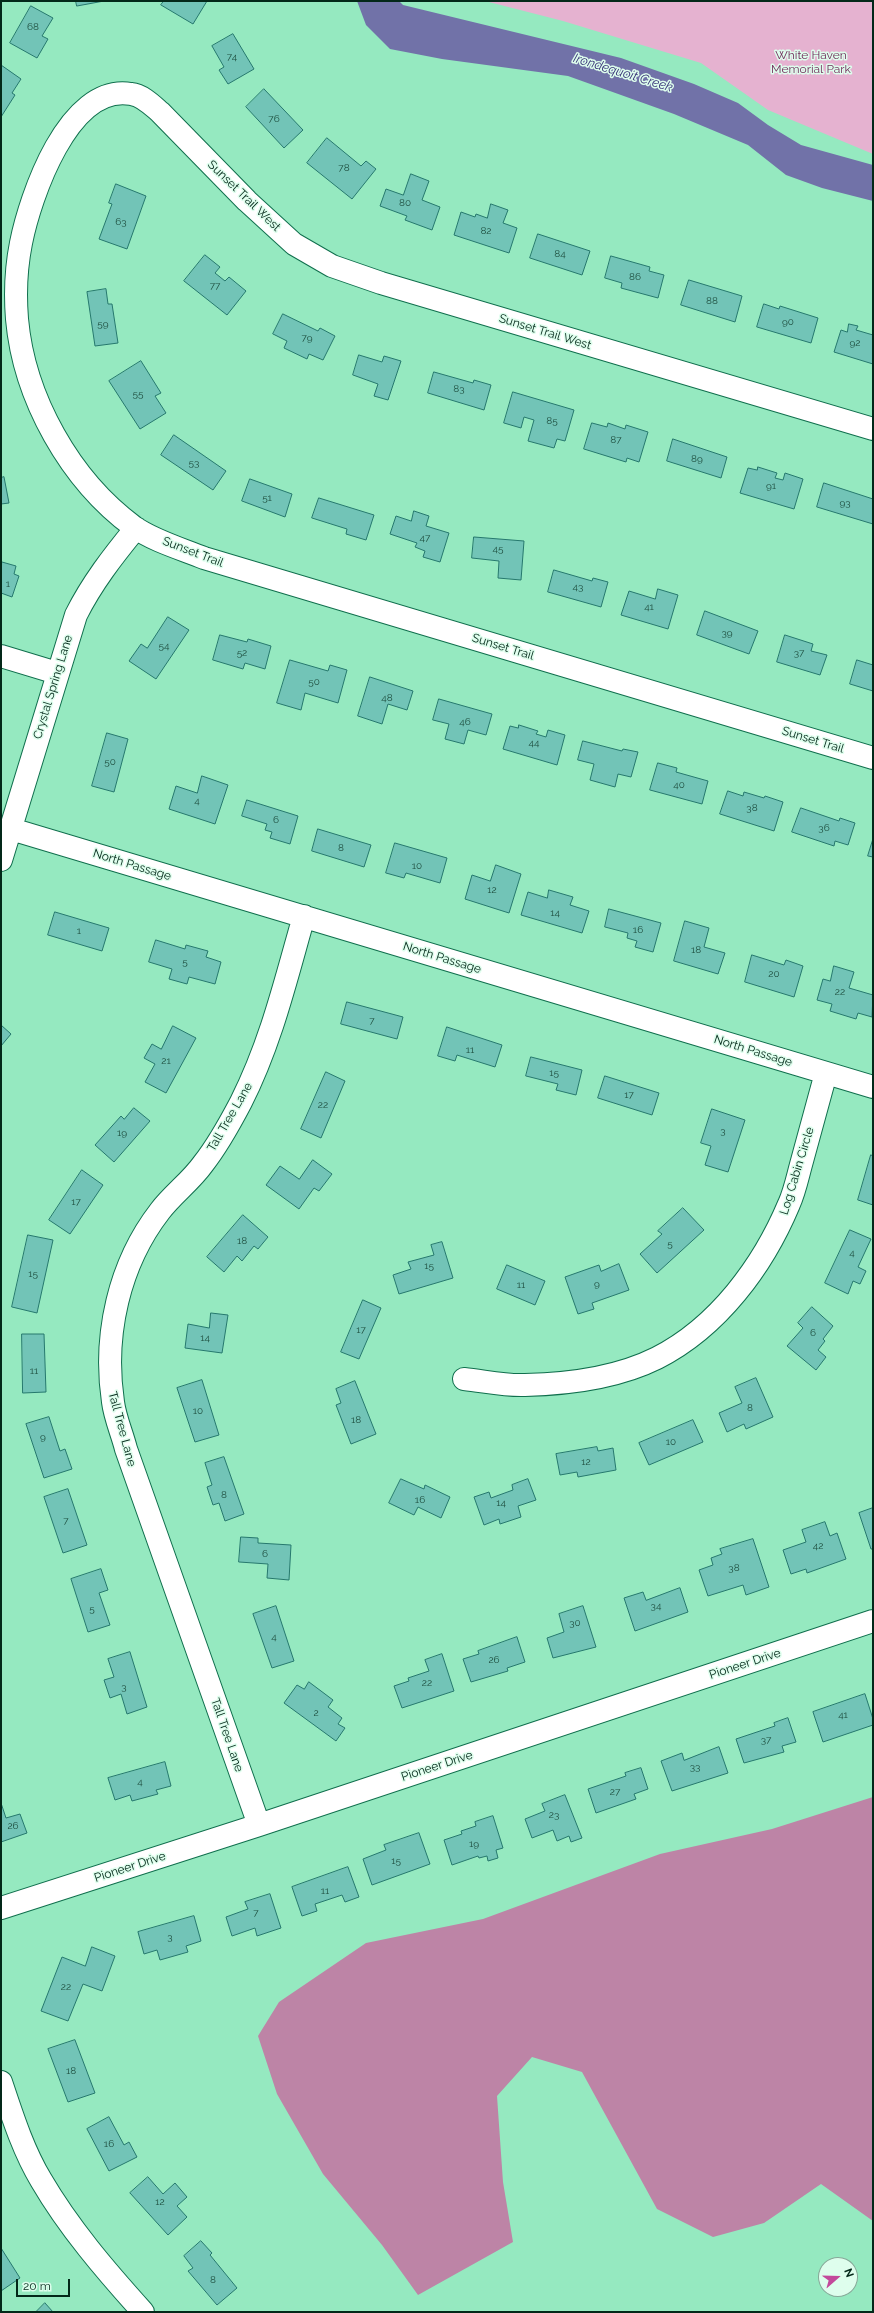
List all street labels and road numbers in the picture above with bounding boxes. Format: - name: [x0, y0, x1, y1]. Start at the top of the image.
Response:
- street label: Sunset Trail West: [205, 158, 283, 234]
- street label: Sunset Trail West: [497, 311, 593, 353]
- street label: Sunset Trail: [160, 534, 226, 570]
- street label: Sunset Trail: [470, 631, 536, 663]
- street label: Crystal Spring Lane: [30, 633, 76, 741]
- street label: Sunset Trail: [780, 724, 846, 756]
- street label: North Passage: [91, 846, 173, 884]
- street label: North Passage: [401, 939, 483, 977]
- street label: North Passage: [712, 1032, 794, 1070]
- street label: Tall Tree Lane: [204, 1080, 256, 1154]
- street label: Log Cabin Circle: [777, 1125, 817, 1217]
- street label: Tall Tree Lane: [105, 1390, 139, 1468]
- street label: Pioneer Drive: [707, 1646, 783, 1682]
- street label: Tall Tree Lane: [208, 1696, 246, 1774]
- street label: Pioneer Drive: [399, 1748, 475, 1784]
- street label: Pioneer Drive: [92, 1849, 168, 1885]

